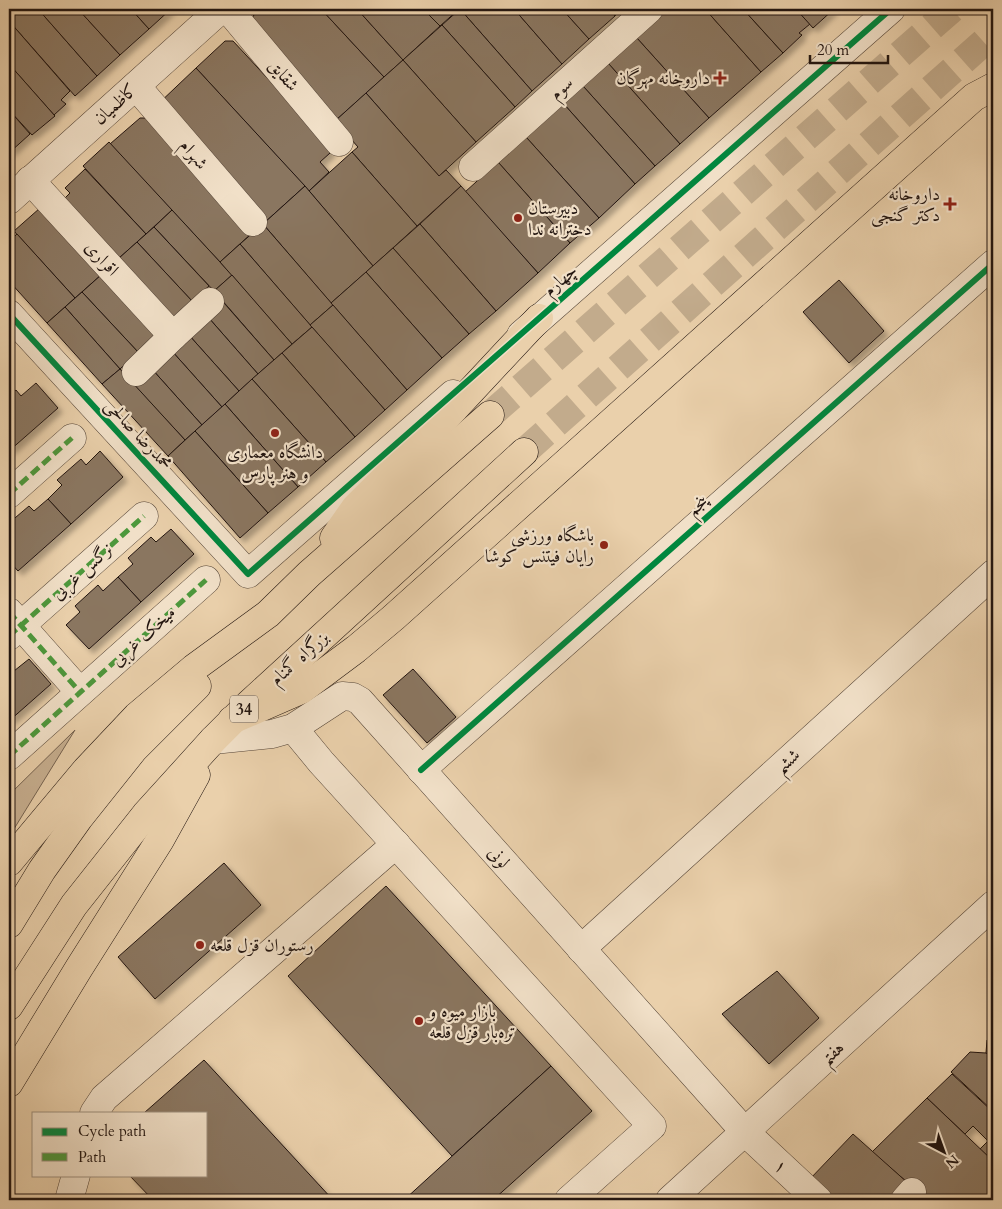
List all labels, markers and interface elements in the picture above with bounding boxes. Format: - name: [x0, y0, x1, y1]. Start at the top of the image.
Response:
- scale bar: [810, 32, 887, 64]
- text: 20 m: [817, 40, 849, 60]
- street label: شقایق: [263, 54, 305, 97]
- place label: داروخانه مهرگان: [616, 66, 710, 91]
- street label: سوم: [544, 71, 581, 108]
- marker: داروخانه مهرگان: [714, 72, 726, 84]
- street label: کاظمیان: [88, 78, 143, 131]
- street label: شهرام: [171, 134, 214, 177]
- place label: داروخانه دکتر گنجی: [871, 182, 940, 228]
- place label: دبیرستان دخترانه ندا: [528, 196, 592, 242]
- marker: داروخانه دکتر گنجی: [944, 198, 956, 210]
- marker: دبیرستان دخترانه ندا: [512, 212, 524, 224]
- street label: اقراری: [79, 235, 125, 282]
- street label: چهارم: [538, 258, 585, 305]
- street label: محمدرضا صالحی: [99, 393, 178, 475]
- marker: دانشگاه معماری و هنر پارس: [269, 427, 281, 439]
- place label: دانشگاه معماری و هنر پارس: [227, 440, 323, 486]
- street label: پنجم: [681, 488, 717, 525]
- place label: باشگاه ورزشی رایان فیتنس کوشا: [485, 523, 594, 569]
- street label: نرگس غربی: [46, 537, 119, 606]
- marker: باشگاه ورزشی رایان فیتنس کوشا: [598, 539, 610, 551]
- street label: میخک غربی: [105, 600, 181, 672]
- street label: بزرگراه گمنام: [264, 625, 336, 694]
- road number: 34: [230, 696, 258, 722]
- street label: ششم: [769, 743, 809, 783]
- street label: لونی: [482, 841, 515, 874]
- place label: رستوران قزل قلعه: [210, 933, 314, 958]
- marker: رستوران قزل قلعه: [194, 939, 206, 951]
- place label: بازار میوه و تره‌بار قزل قلعه: [427, 999, 516, 1045]
- marker: بازار میوه و تره‌بار قزل قلعه: [413, 1015, 425, 1027]
- street label: هفتم: [815, 1036, 853, 1075]
- legend: [32, 1112, 208, 1176]
- text: Cycle path: [78, 1121, 147, 1141]
- north arrow: [920, 1126, 970, 1176]
- text: Path: [78, 1147, 107, 1167]
- text: N: [941, 1150, 963, 1173]
- street label: ۱: [768, 1154, 793, 1179]

